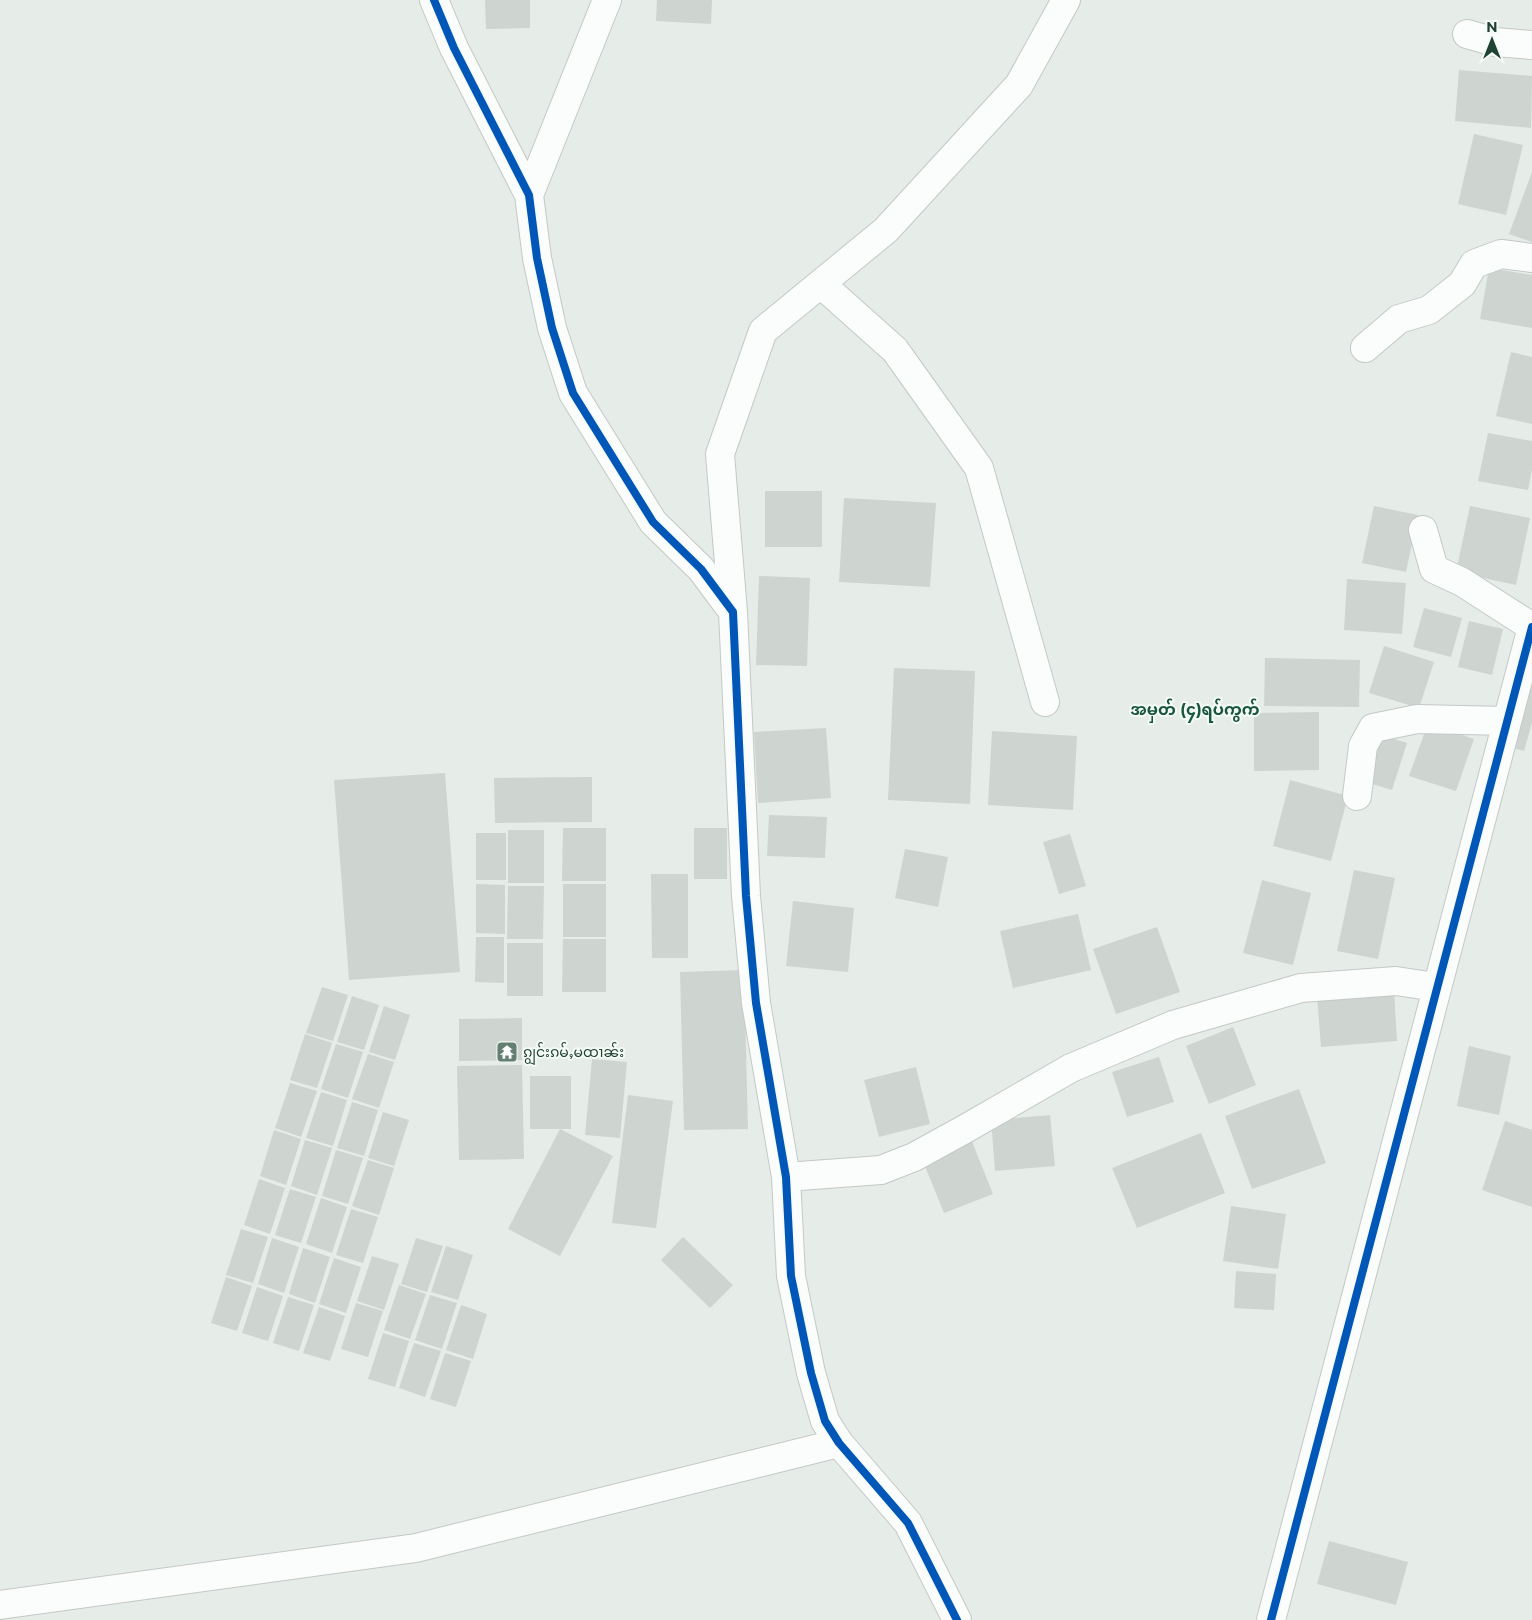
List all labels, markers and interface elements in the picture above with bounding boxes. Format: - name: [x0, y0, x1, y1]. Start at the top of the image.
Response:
- north arrow: [1467, 15, 1517, 65]
- text: N: [1486, 18, 1498, 36]
- district label: အမှတ် (၄)ရပ်ကွက်: [1131, 698, 1260, 723]
- temple icon: ၵျွင်းၵမ်ႇမထၢၼ်း: [495, 1040, 519, 1064]
- place label: ၵျွင်းၵမ်ႇမထၢၼ်း: [523, 1042, 624, 1065]

